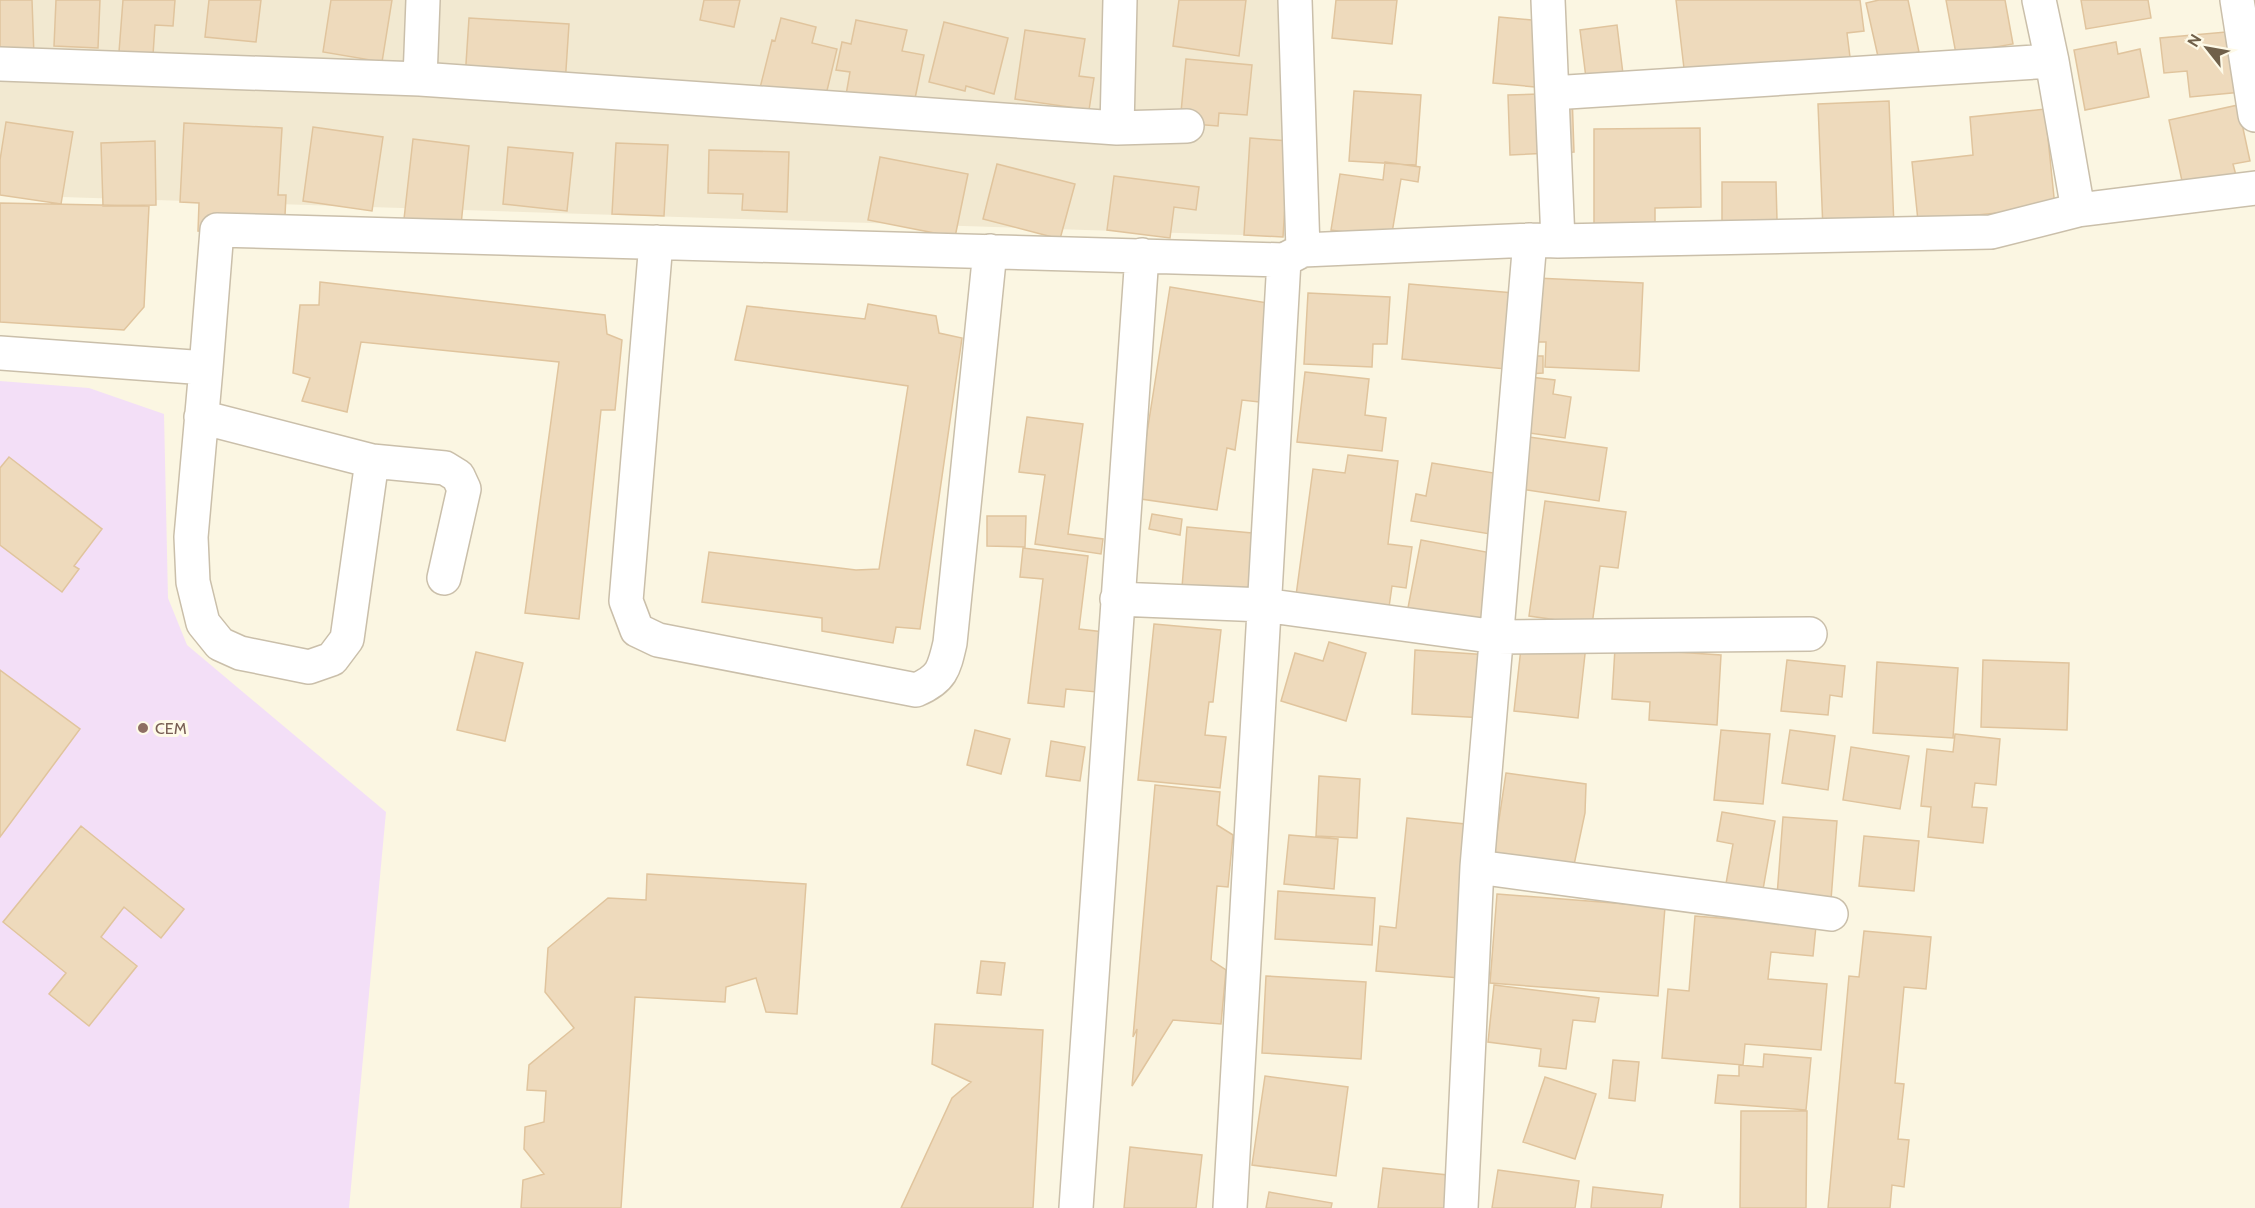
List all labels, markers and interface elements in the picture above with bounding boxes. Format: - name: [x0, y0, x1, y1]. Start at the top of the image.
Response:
- north arrow: [2177, 18, 2237, 78]
- text: N: [2184, 31, 2206, 50]
- place label: CEM: [155, 719, 187, 738]
- marker: CEM: [136, 721, 150, 735]

